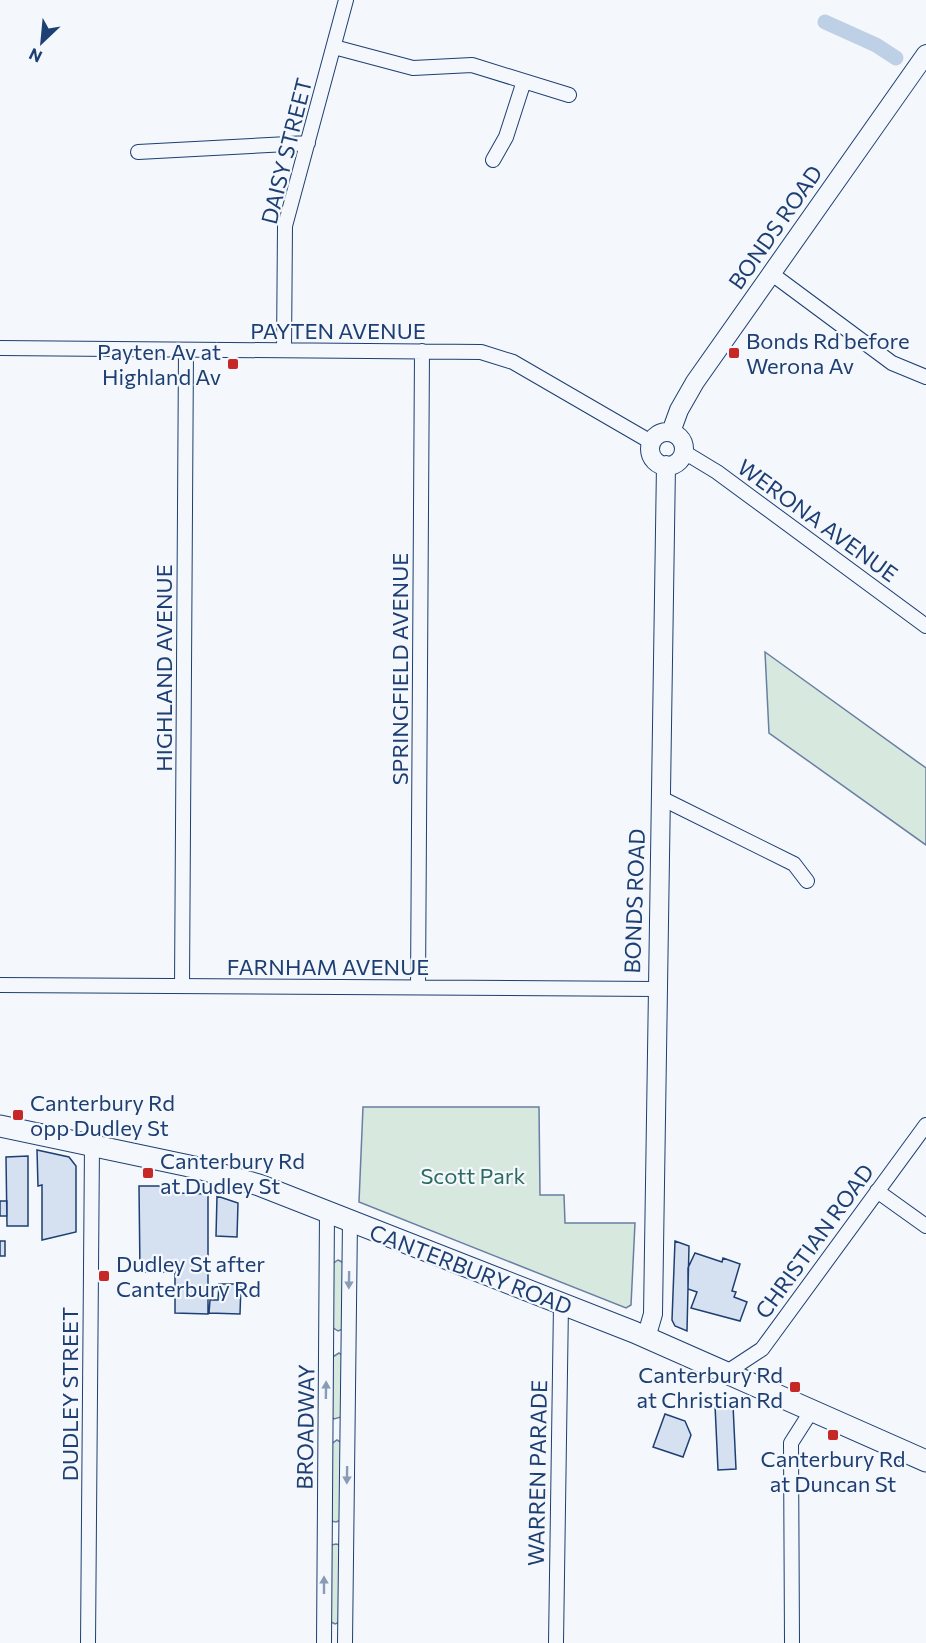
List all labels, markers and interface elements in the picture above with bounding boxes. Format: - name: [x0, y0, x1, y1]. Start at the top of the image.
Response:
- north arrow: [12, 12, 72, 72]
- text: N: [26, 45, 45, 67]
- street label: DAISY STREET: [255, 75, 317, 227]
- street label: BONDS ROAD: [722, 160, 828, 294]
- street label: PAYTEN AVENUE: [250, 317, 426, 344]
- place label: Bonds Rd before Werona Av: [746, 327, 910, 379]
- place label: Payten Av at Highland Av: [97, 338, 221, 390]
- marker: Bonds Rd before Werona Av: [727, 346, 741, 360]
- marker: Payten Av at Highland Av: [226, 357, 240, 371]
- street label: WERONA AVENUE: [733, 453, 903, 587]
- street label: SPRINGFIELD AVENUE: [386, 553, 413, 785]
- street label: HIGHLAND AVENUE: [150, 564, 177, 772]
- street label: BONDS ROAD: [618, 828, 650, 974]
- street label: FARNHAM AVENUE: [227, 953, 429, 980]
- place label: Canterbury Rd opp Dudley St: [30, 1089, 175, 1141]
- marker: Canterbury Rd opp Dudley St: [11, 1108, 25, 1122]
- place label: Canterbury Rd at Dudley St: [160, 1147, 305, 1199]
- street label: CHRISTIAN ROAD: [749, 1158, 879, 1324]
- park label: Scott Park: [420, 1162, 526, 1189]
- marker: Canterbury Rd at Dudley St: [141, 1166, 155, 1180]
- street label: CANTERBURY ROAD: [366, 1218, 576, 1320]
- place label: Dudley St after Canterbury Rd: [116, 1250, 265, 1302]
- marker: Dudley St after Canterbury Rd: [97, 1269, 111, 1283]
- one-way arrow: [344, 1270, 354, 1289]
- street label: DUDLEY STREET: [56, 1307, 83, 1481]
- place label: Canterbury Rd at Christian Rd: [636, 1361, 783, 1413]
- street label: BROADWAY: [290, 1364, 320, 1490]
- one-way arrow: [321, 1380, 331, 1399]
- street label: WARREN PARADE: [522, 1380, 552, 1566]
- marker: Canterbury Rd at Christian Rd: [788, 1380, 802, 1394]
- marker: Canterbury Rd at Duncan St: [826, 1428, 840, 1442]
- place label: Canterbury Rd at Duncan St: [761, 1445, 905, 1497]
- one-way arrow: [342, 1465, 352, 1484]
- one-way arrow: [319, 1575, 329, 1594]

